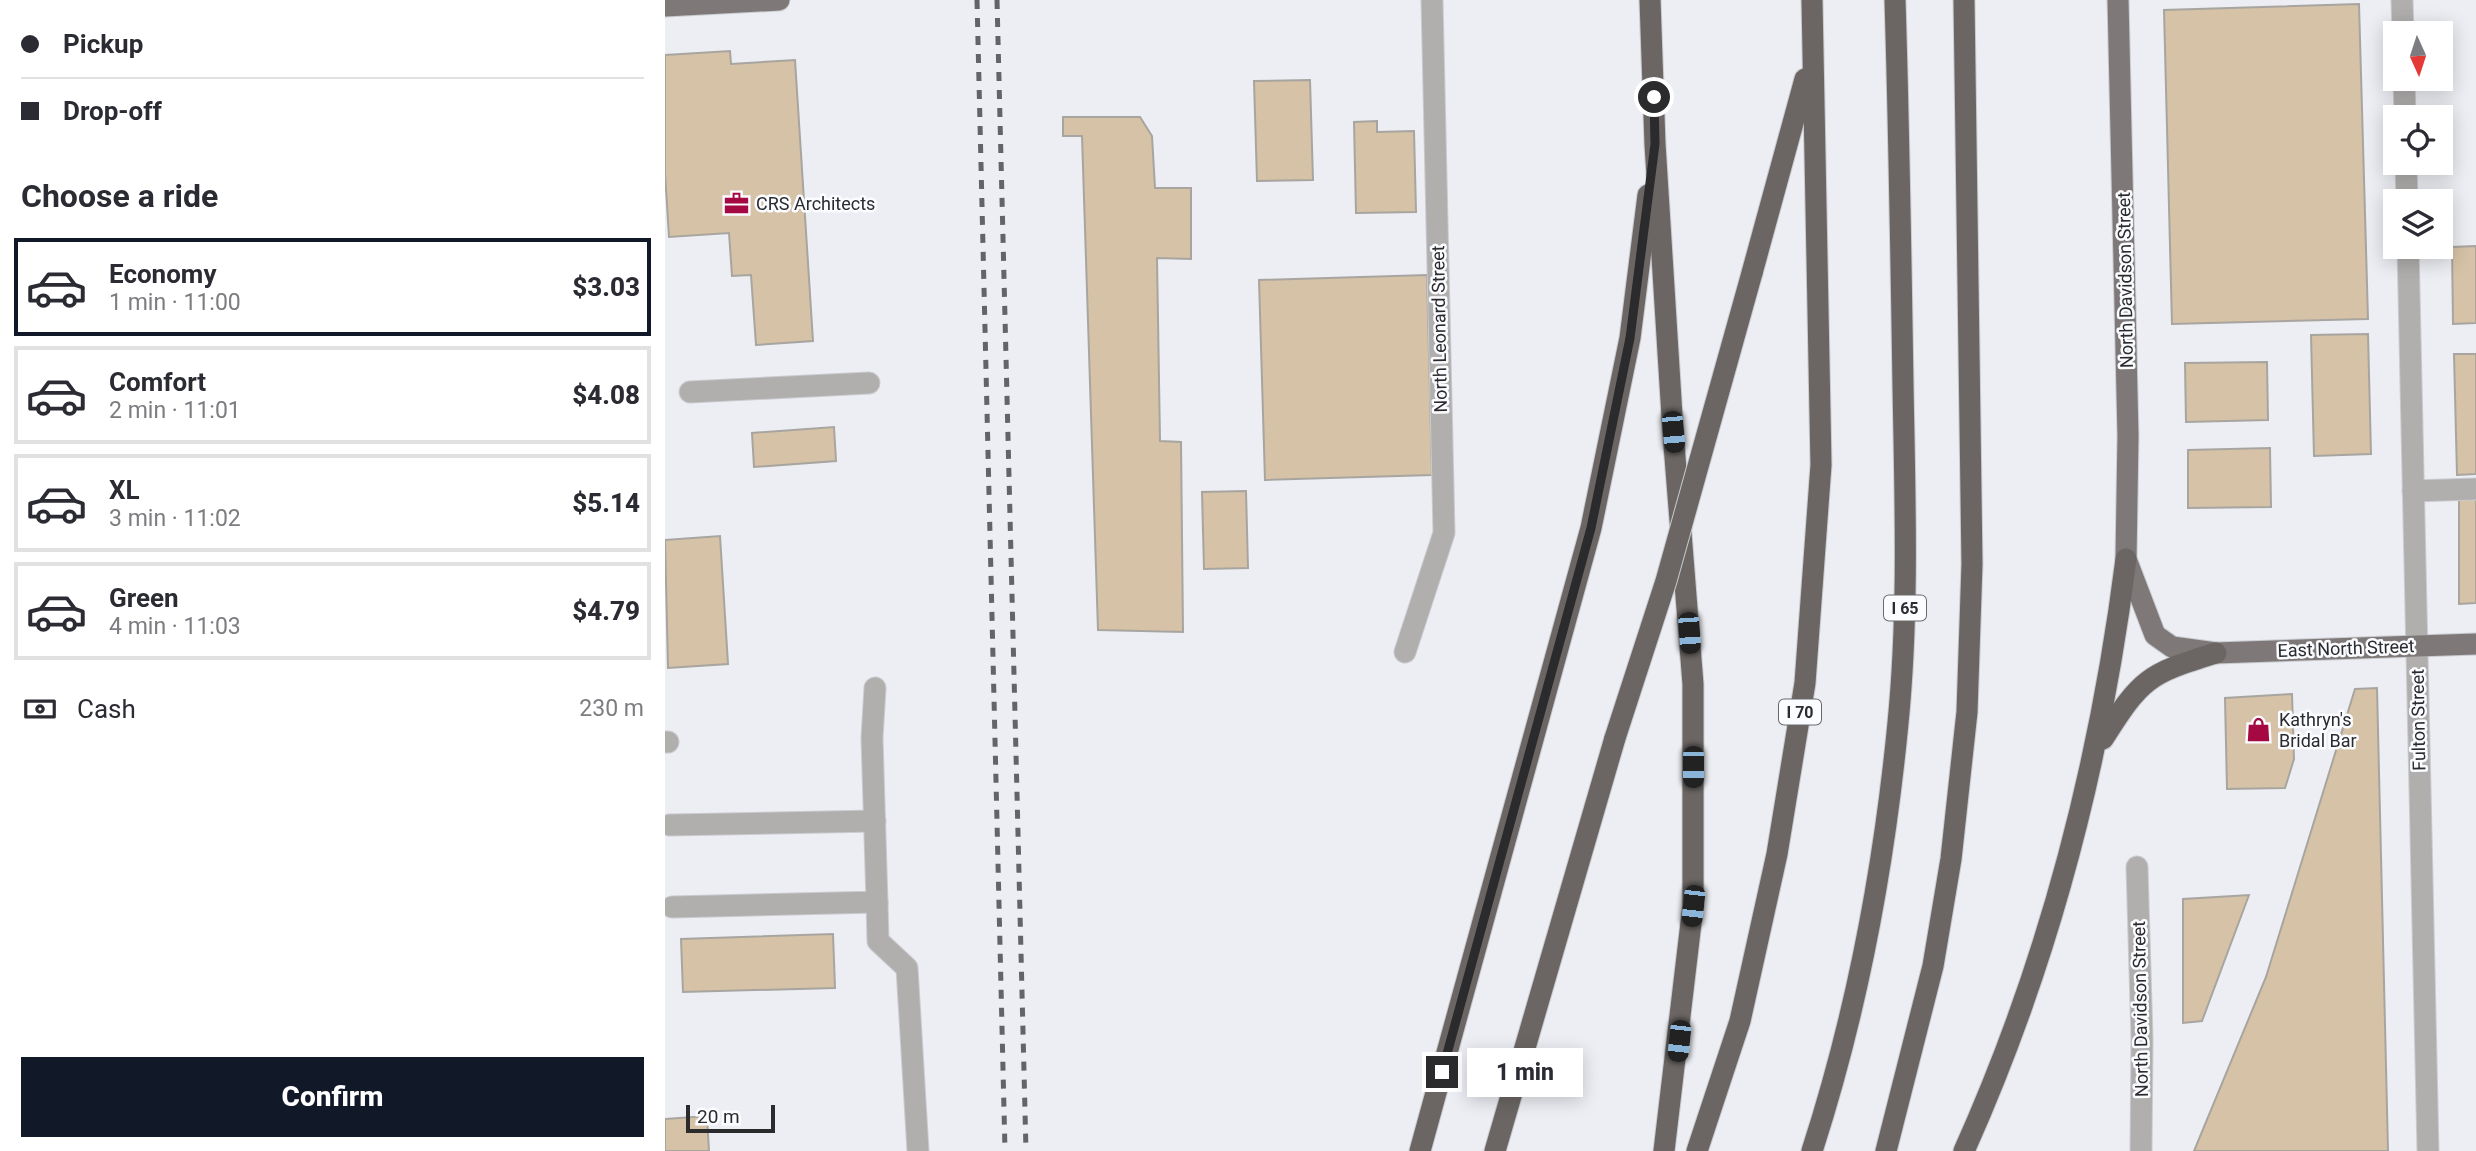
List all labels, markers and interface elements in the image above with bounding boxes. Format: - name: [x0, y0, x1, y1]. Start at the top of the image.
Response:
- north arrow: [2383, 21, 2453, 91]
- map controls: [2383, 21, 2453, 259]
- text: Pickup: [63, 29, 143, 59]
- route start: [1638, 81, 1670, 113]
- text: Drop-off: [63, 96, 162, 126]
- button: locate: [2383, 105, 2453, 175]
- text: Choose a ride: [21, 177, 218, 215]
- office icon: CRS Architects: [722, 189, 750, 217]
- button: layers: [2383, 189, 2453, 259]
- street label: North Davidson Street: [2113, 192, 2137, 368]
- place label: CRS Architects: [756, 193, 875, 214]
- street label: North Leonard Street: [1427, 245, 1451, 413]
- icon: car: [25, 256, 88, 319]
- text: Economy: [109, 259, 216, 289]
- text: $3.03: [572, 272, 640, 302]
- text: 1 min · 11:00: [109, 289, 241, 316]
- icon: car: [25, 364, 88, 427]
- text: Comfort: [109, 367, 206, 397]
- text: $4.08: [572, 380, 640, 410]
- text: 2 min · 11:01: [109, 397, 241, 424]
- car: [1661, 410, 1686, 454]
- icon: car: [25, 472, 88, 535]
- text: XL: [109, 475, 140, 505]
- text: $5.14: [572, 488, 640, 518]
- text: 3 min · 11:02: [109, 505, 241, 532]
- icon: car: [25, 580, 88, 643]
- text: Green: [109, 583, 179, 613]
- text: $4.79: [572, 596, 640, 626]
- road number: I 65: [1884, 596, 1926, 621]
- car: [1678, 611, 1701, 655]
- text: 4 min · 11:03: [109, 613, 241, 640]
- street label: East North Street: [2277, 635, 2415, 661]
- street label: Fulton Street: [2407, 669, 2429, 771]
- icon: cash: [21, 690, 59, 728]
- text: Cash: [77, 694, 136, 724]
- text: 230 m: [579, 695, 644, 722]
- road number: I 70: [1779, 699, 1821, 724]
- place label: Kathryn's Bridal Bar: [2279, 709, 2357, 751]
- shop icon: Kathryn's Bridal Bar: [2245, 715, 2273, 743]
- car: [1683, 746, 1704, 788]
- car: [1681, 884, 1706, 928]
- street label: North Davidson Street: [2128, 921, 2152, 1097]
- car: [1667, 1019, 1692, 1063]
- callout: 1 min: [1467, 1048, 1582, 1096]
- route end: [1426, 1056, 1458, 1088]
- button: Confirm: [21, 1057, 644, 1137]
- text: 1 min: [1496, 1059, 1554, 1086]
- scale bar: [686, 1102, 775, 1134]
- text: 20 m: [697, 1105, 740, 1128]

